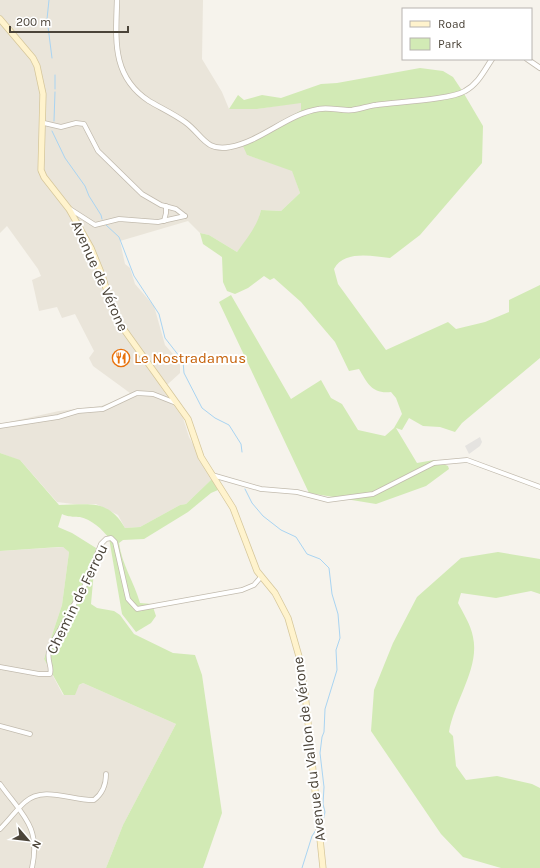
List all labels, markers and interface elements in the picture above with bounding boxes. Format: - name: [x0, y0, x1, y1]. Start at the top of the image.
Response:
- scale bar: [10, 8, 128, 34]
- legend: [402, 8, 532, 60]
- text: 200 m: [16, 15, 51, 29]
- text: Road: [438, 17, 466, 31]
- text: Park: [438, 37, 463, 51]
- street label: Avenue de Vérone: [68, 218, 132, 334]
- restaurant icon: Le Nostradamus: [111, 348, 131, 368]
- place label: Le Nostradamus: [134, 349, 246, 367]
- street label: Chemin de Ferrou: [42, 541, 112, 657]
- street label: Avenue du Vallon de Vérone: [289, 656, 329, 842]
- north arrow: [8, 820, 48, 860]
- text: N: [29, 838, 44, 851]

